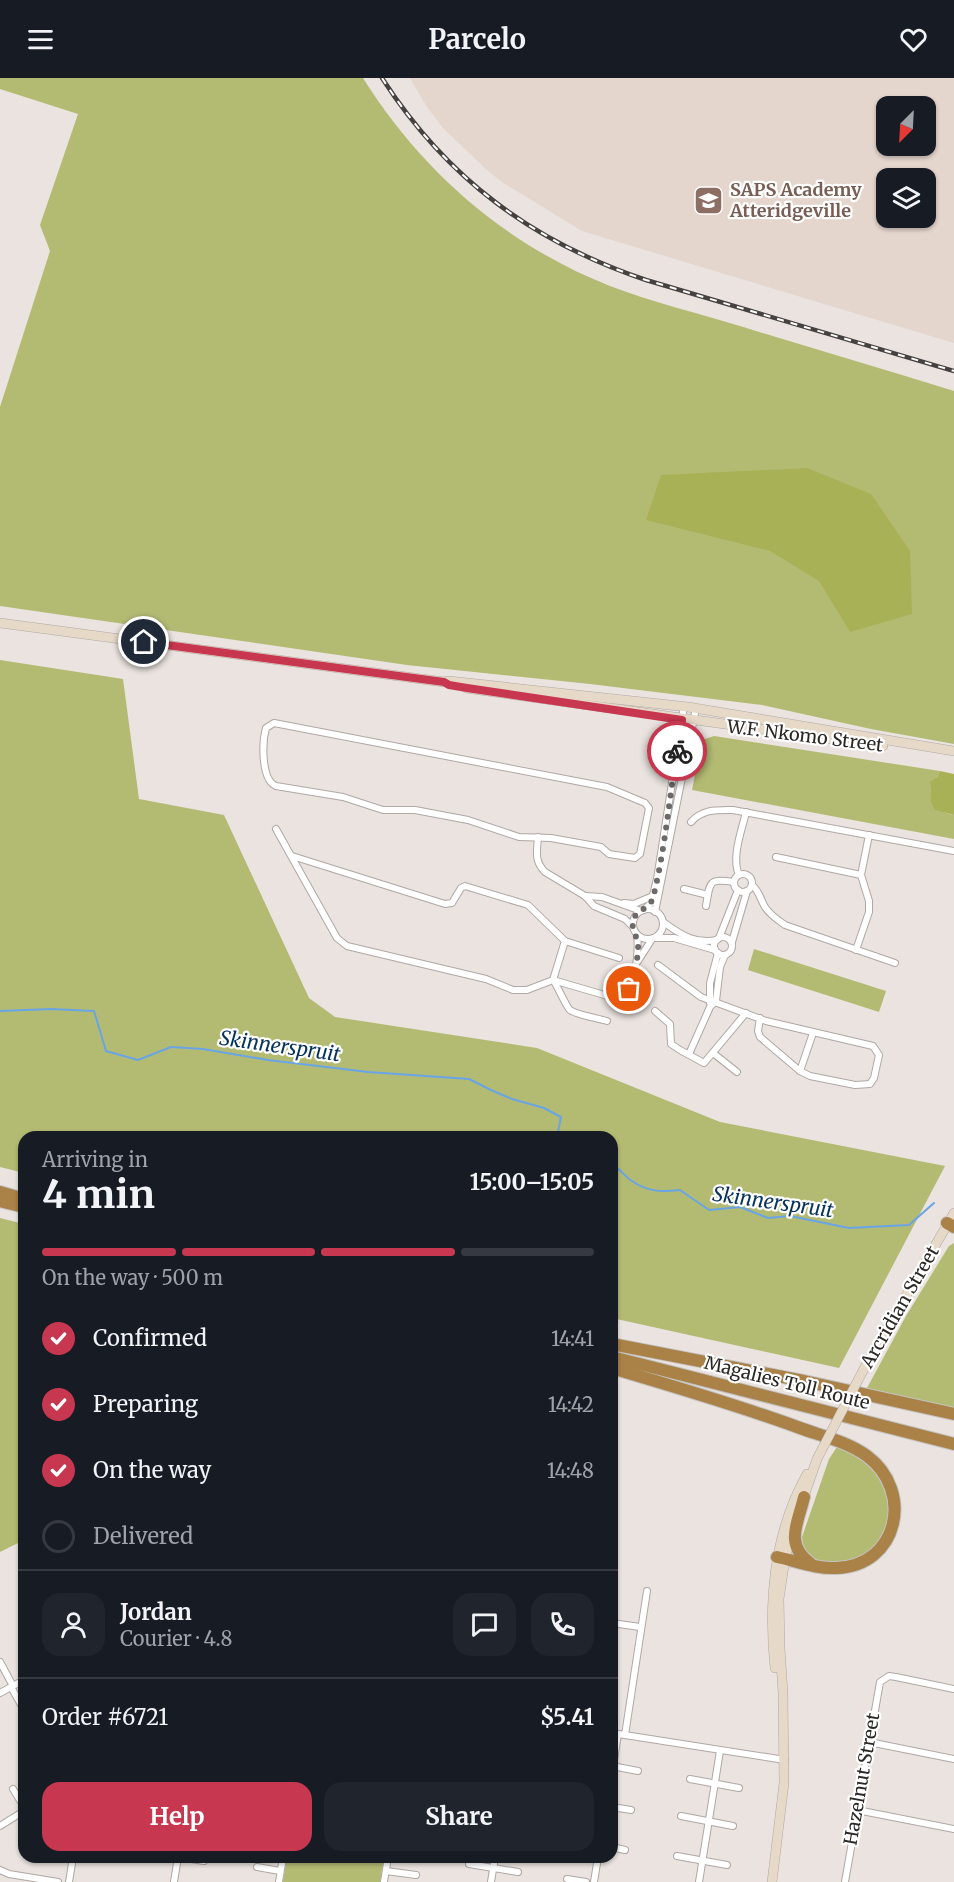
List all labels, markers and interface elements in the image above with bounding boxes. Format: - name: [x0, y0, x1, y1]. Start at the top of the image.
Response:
- text: Parcelo: [428, 22, 526, 56]
- icon: menu: [24, 23, 57, 56]
- icon: heart: [897, 23, 930, 56]
- north arrow: [876, 96, 936, 156]
- map controls: [876, 96, 936, 228]
- button: layers: [876, 168, 936, 228]
- place label: SAPS Academy Atteridgeville: [729, 178, 862, 222]
- school or university icon: SAPS Academy Atteridgeville: [693, 184, 725, 216]
- pin: [118, 616, 169, 667]
- icon: home: [127, 625, 160, 658]
- street label: W.F. Nkomo Street: [725, 714, 884, 756]
- courier: [647, 721, 707, 781]
- icon: bike: [661, 735, 694, 768]
- pin: [603, 963, 654, 1014]
- icon: bag: [612, 972, 645, 1005]
- water label: Skinnerspruit: [218, 1025, 342, 1066]
- text: Arriving in: [42, 1147, 148, 1172]
- text: 15:00–15:05: [470, 1168, 594, 1196]
- text: 4 min: [42, 1170, 155, 1219]
- water label: Skinnerspruit: [711, 1181, 835, 1222]
- street label: Arcridian Street: [855, 1242, 944, 1373]
- text: On the way · 500 m: [42, 1265, 223, 1290]
- icon: check: [42, 1322, 75, 1355]
- text: Confirmed: [93, 1324, 207, 1352]
- text: 14:41: [551, 1326, 594, 1351]
- street label: Magalies Toll Route: [702, 1351, 872, 1414]
- icon: check: [42, 1388, 75, 1421]
- text: Preparing: [93, 1390, 198, 1418]
- text: 14:42: [548, 1392, 594, 1417]
- icon: check: [42, 1454, 75, 1487]
- text: On the way: [93, 1456, 211, 1484]
- text: 14:48: [547, 1458, 594, 1483]
- text: Delivered: [93, 1522, 193, 1550]
- button: person: [42, 1593, 105, 1656]
- button: chat: [453, 1593, 516, 1656]
- button: phone: [531, 1593, 594, 1656]
- text: Jordan: [120, 1598, 192, 1626]
- text: Courier · 4.8: [120, 1626, 232, 1651]
- text: Order #6721: [42, 1703, 168, 1731]
- text: $5.41: [540, 1703, 594, 1731]
- street label: Hazelnut Street: [839, 1711, 884, 1847]
- button: Help: [42, 1782, 312, 1851]
- button: Share: [324, 1782, 594, 1851]

